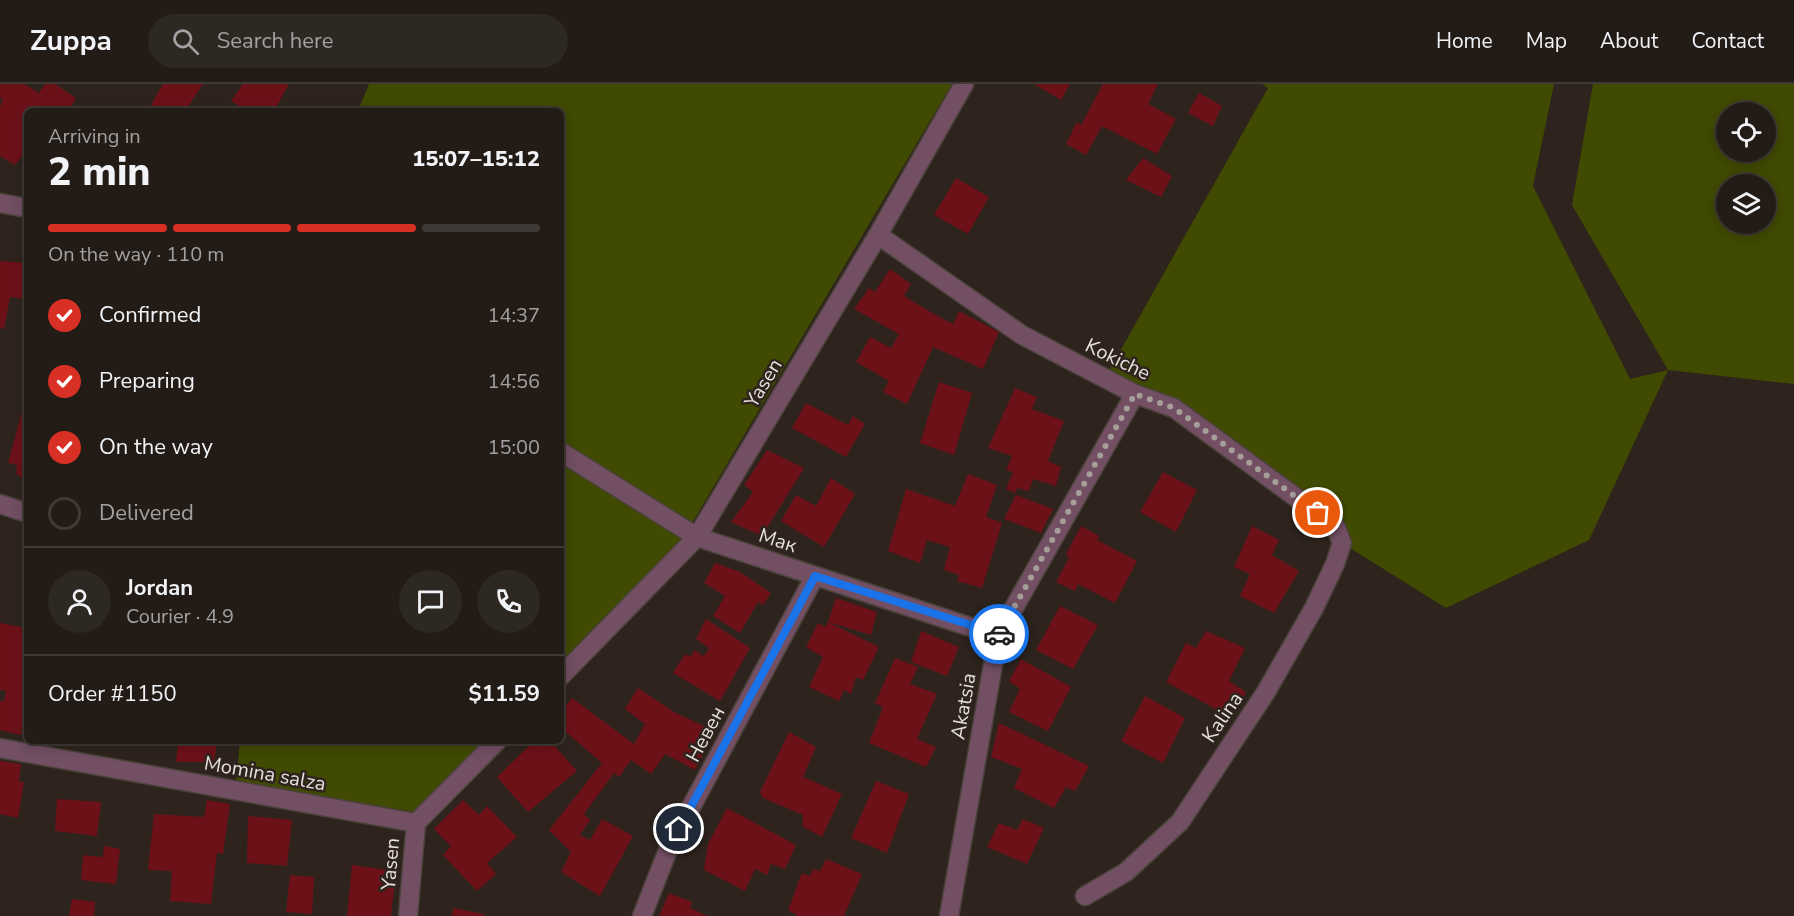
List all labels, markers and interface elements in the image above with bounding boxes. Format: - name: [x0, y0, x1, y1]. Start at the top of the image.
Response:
- search box: [148, 14, 568, 68]
- text: Zuppa: [30, 22, 112, 60]
- icon: search: [169, 25, 202, 58]
- text: Search here: [217, 26, 333, 56]
- text: Home: [1436, 27, 1493, 55]
- text: Map: [1526, 27, 1567, 55]
- text: About: [1600, 27, 1658, 55]
- text: Contact: [1691, 27, 1764, 55]
- map controls: [1716, 102, 1776, 234]
- button: locate: [1716, 102, 1776, 162]
- text: Arriving in: [48, 123, 141, 150]
- text: 15:07–15:12: [412, 144, 540, 174]
- text: 2 min: [48, 146, 151, 199]
- button: layers: [1716, 174, 1776, 234]
- text: On the way · 110 m: [48, 241, 224, 268]
- icon: check: [48, 299, 81, 332]
- text: Confirmed: [99, 300, 201, 330]
- text: 14:37: [487, 302, 540, 329]
- street label: Kokiche: [1081, 332, 1155, 387]
- street label: Yasen: [738, 354, 789, 414]
- icon: check: [48, 365, 81, 398]
- text: Preparing: [99, 366, 195, 396]
- text: 14:56: [487, 368, 540, 395]
- icon: check: [48, 431, 81, 464]
- text: On the way: [99, 432, 213, 462]
- text: 15:00: [487, 434, 540, 461]
- pin: [1292, 487, 1343, 538]
- icon: bag: [1301, 496, 1334, 529]
- text: Delivered: [99, 498, 194, 528]
- street label: Мак: [755, 522, 801, 559]
- button: person: [48, 570, 111, 633]
- button: chat: [399, 570, 462, 633]
- button: phone: [477, 570, 540, 633]
- text: Jordan: [126, 573, 193, 603]
- text: Courier · 4.9: [126, 603, 234, 630]
- courier: [969, 604, 1029, 664]
- icon: car: [983, 618, 1016, 651]
- street label: Akatsia: [944, 671, 983, 741]
- text: Order #1150: [48, 679, 177, 709]
- text: $11.59: [469, 679, 540, 709]
- street label: Kalina: [1196, 687, 1249, 748]
- street label: Невен: [680, 702, 731, 767]
- street label: Momina salza: [202, 750, 328, 797]
- pin: [653, 803, 704, 854]
- icon: home: [662, 812, 695, 845]
- street label: Yasen: [375, 837, 406, 892]

